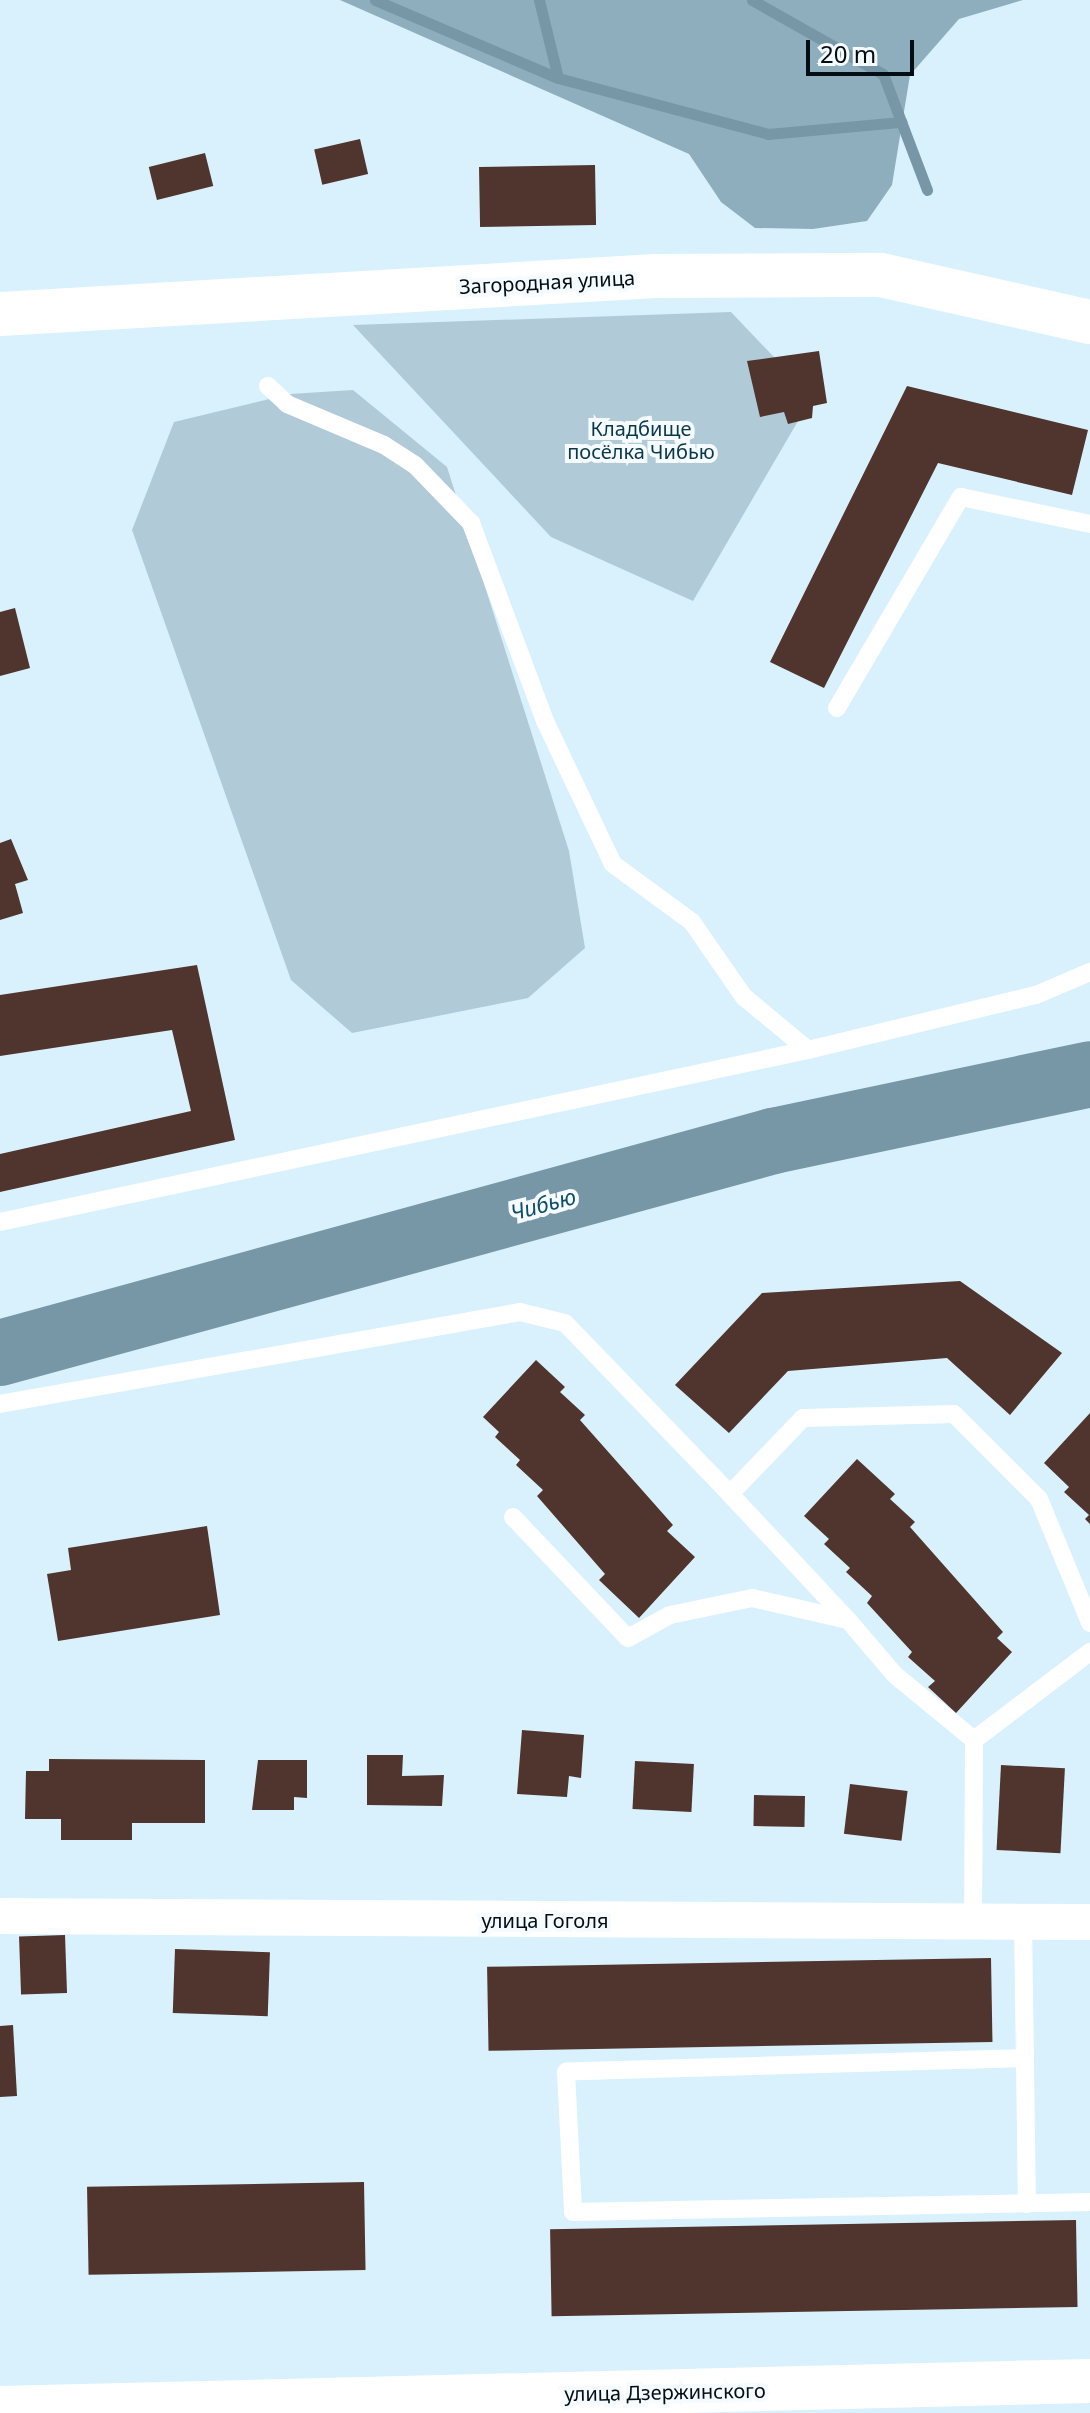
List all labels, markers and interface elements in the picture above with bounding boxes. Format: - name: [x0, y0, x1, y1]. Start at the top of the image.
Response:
- scale bar: [810, 24, 918, 74]
- text: 20 m: [820, 37, 876, 70]
- street label: Загородная улица: [459, 265, 635, 299]
- park label: Кладбище посёлка Чибью: [567, 417, 715, 464]
- water label: Чибью: [507, 1183, 579, 1225]
- street label: улица Гоголя: [482, 1908, 608, 1932]
- street label: улица Дзержинского: [564, 2378, 766, 2406]

